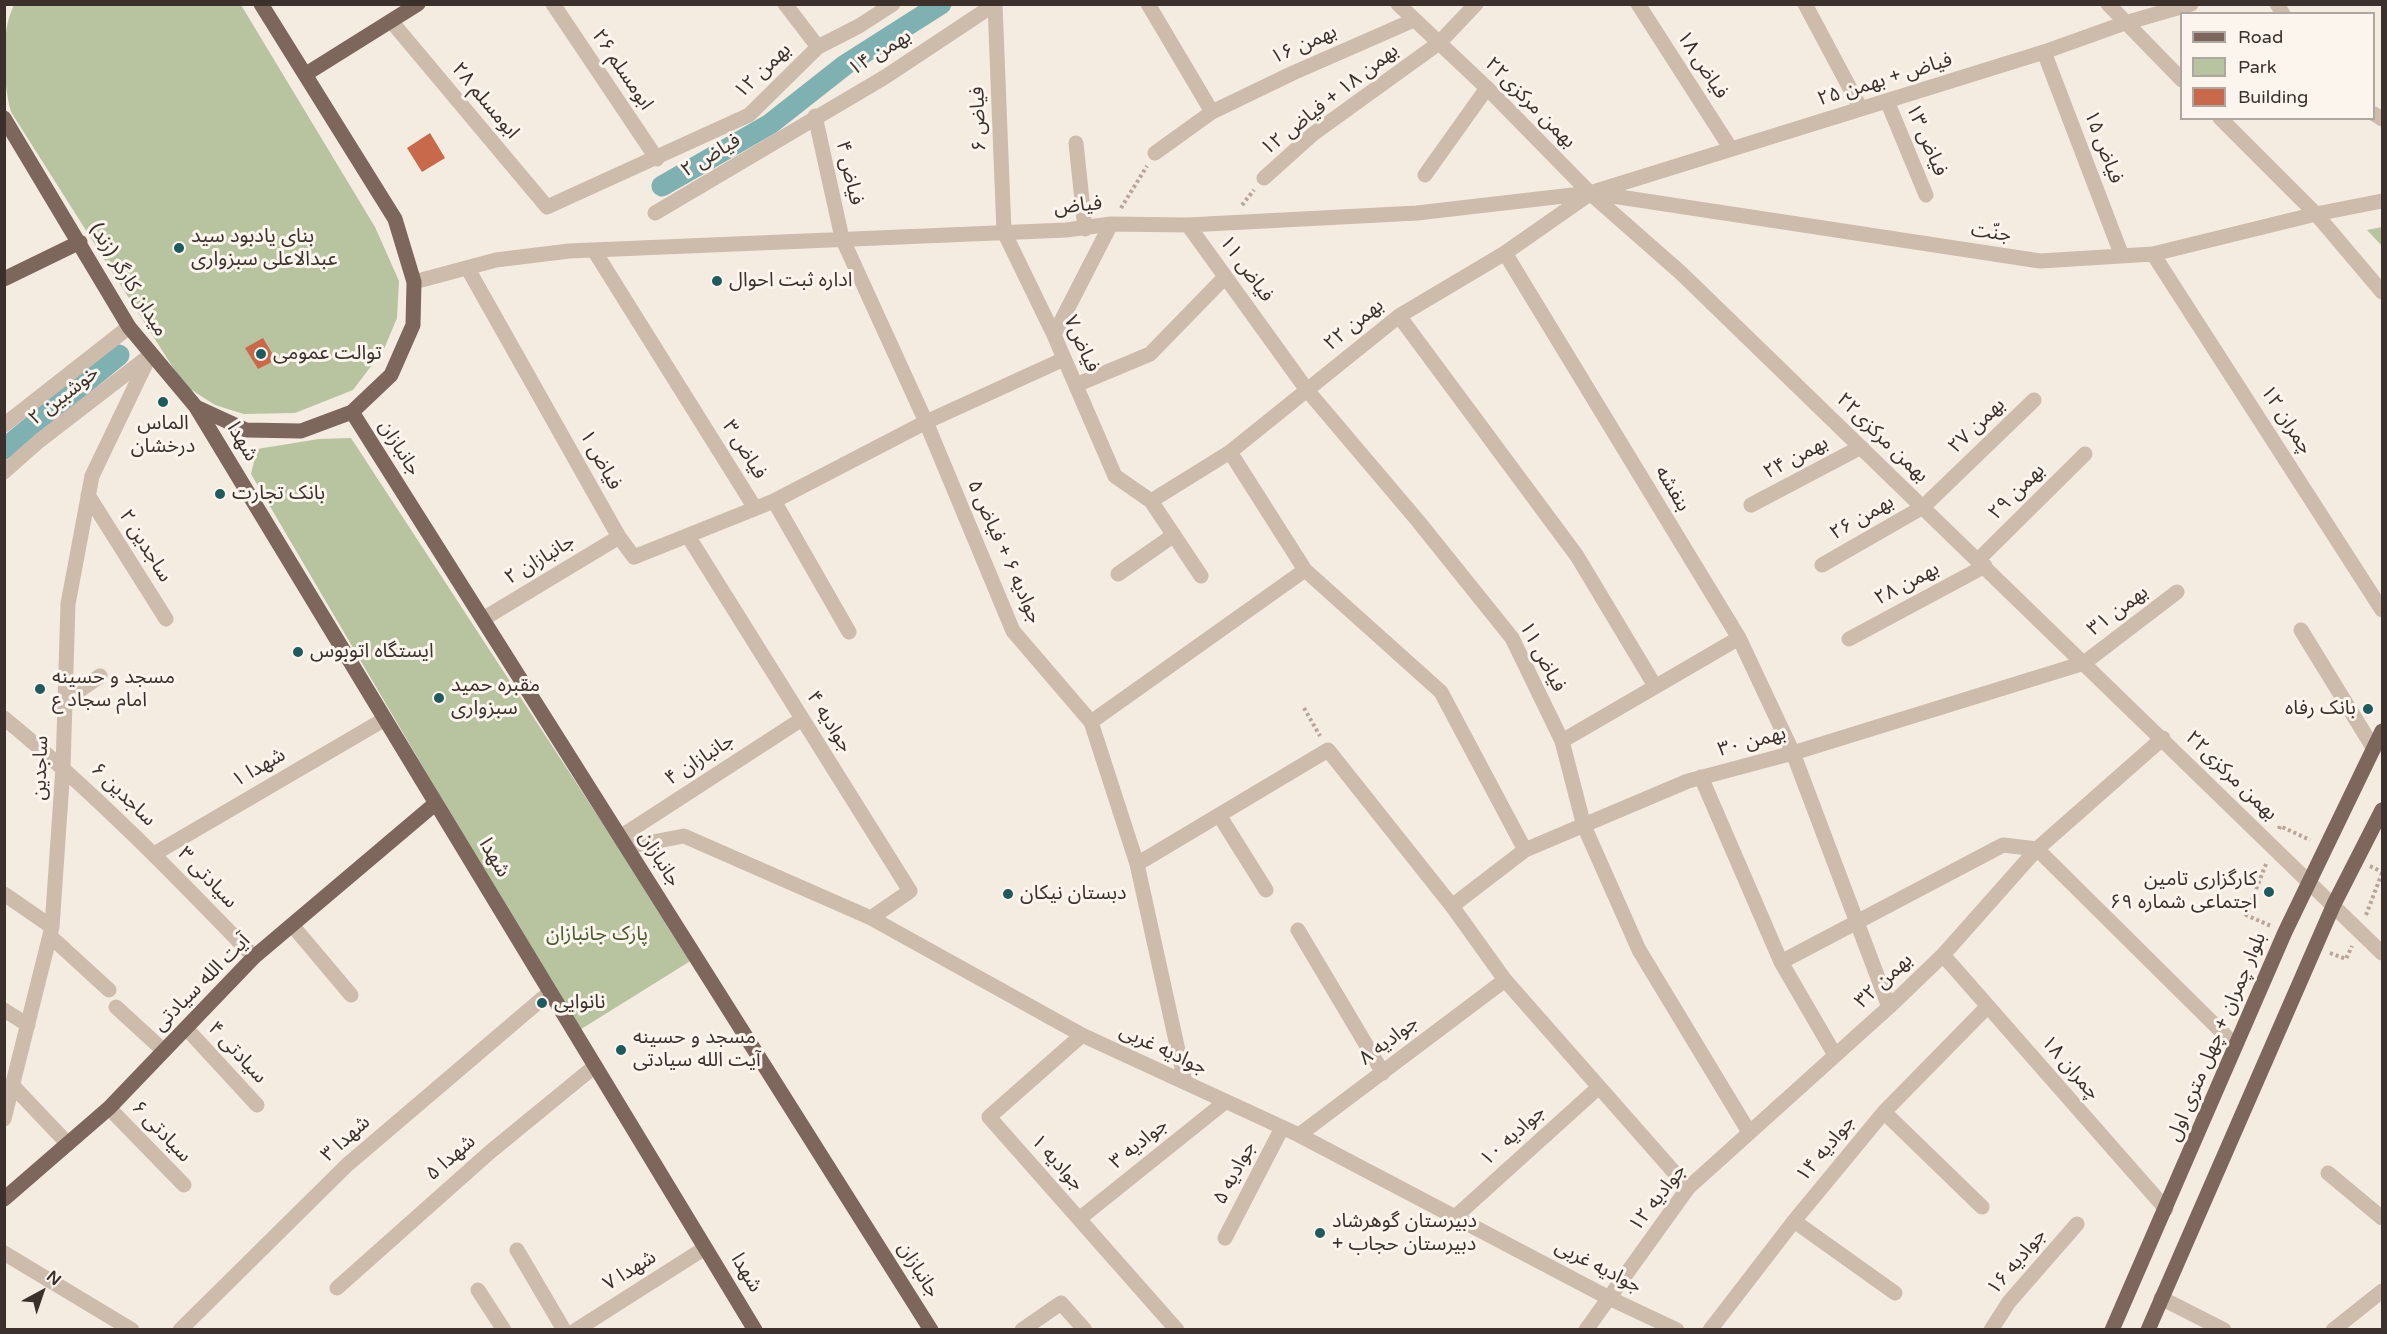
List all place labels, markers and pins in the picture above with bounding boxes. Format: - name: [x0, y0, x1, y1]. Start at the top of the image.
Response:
- place label: بنای یادبود سید عبدالاعلی سبزواری: [191, 225, 338, 272]
- marker: بنای یادبود سید عبدالاعلی سبزواری: [172, 241, 186, 255]
- place label: اداره ثبت احوال: [729, 269, 852, 293]
- marker: اداره ثبت احوال: [710, 274, 724, 288]
- place label: توالت عمومی: [273, 342, 382, 366]
- marker: توالت عمومی: [254, 347, 268, 361]
- marker: الماس درخشان: [156, 395, 170, 409]
- place label: الماس درخشان: [131, 412, 195, 459]
- place label: بانک تجارت: [232, 482, 325, 506]
- marker: بانک تجارت: [213, 487, 227, 501]
- place label: ایستگاه اتوبوس: [310, 640, 434, 664]
- marker: ایستگاه اتوبوس: [291, 645, 305, 659]
- place label: مسجد و حسینه امام سجاد ع: [52, 666, 175, 713]
- place label: مقبره حمید سبزواری: [451, 674, 540, 721]
- marker: مسجد و حسینه امام سجاد ع: [33, 682, 47, 696]
- marker: مقبره حمید سبزواری: [432, 691, 446, 705]
- place label: بانک رفاه: [2285, 697, 2356, 721]
- marker: بانک رفاه: [2361, 702, 2375, 716]
- place label: کارگزاری تامین اجتماعی شماره ۶۹: [2110, 868, 2257, 915]
- place label: دبستان نیکان: [1020, 882, 1127, 906]
- marker: کارگزاری تامین اجتماعی شماره ۶۹: [2262, 885, 2276, 899]
- marker: دبستان نیکان: [1001, 887, 1015, 901]
- place label: نانوایی: [554, 991, 605, 1015]
- marker: نانوایی: [535, 996, 549, 1010]
- place label: مسجد و حسینه آیت الله سیادتی: [633, 1026, 761, 1073]
- marker: مسجد و حسینه آیت الله سیادتی: [614, 1043, 628, 1057]
- place label: دبیرستان گوهرشاد + دبیرستان حجاب: [1332, 1210, 1477, 1257]
- marker: دبیرستان گوهرشاد + دبیرستان حجاب: [1313, 1226, 1327, 1240]

